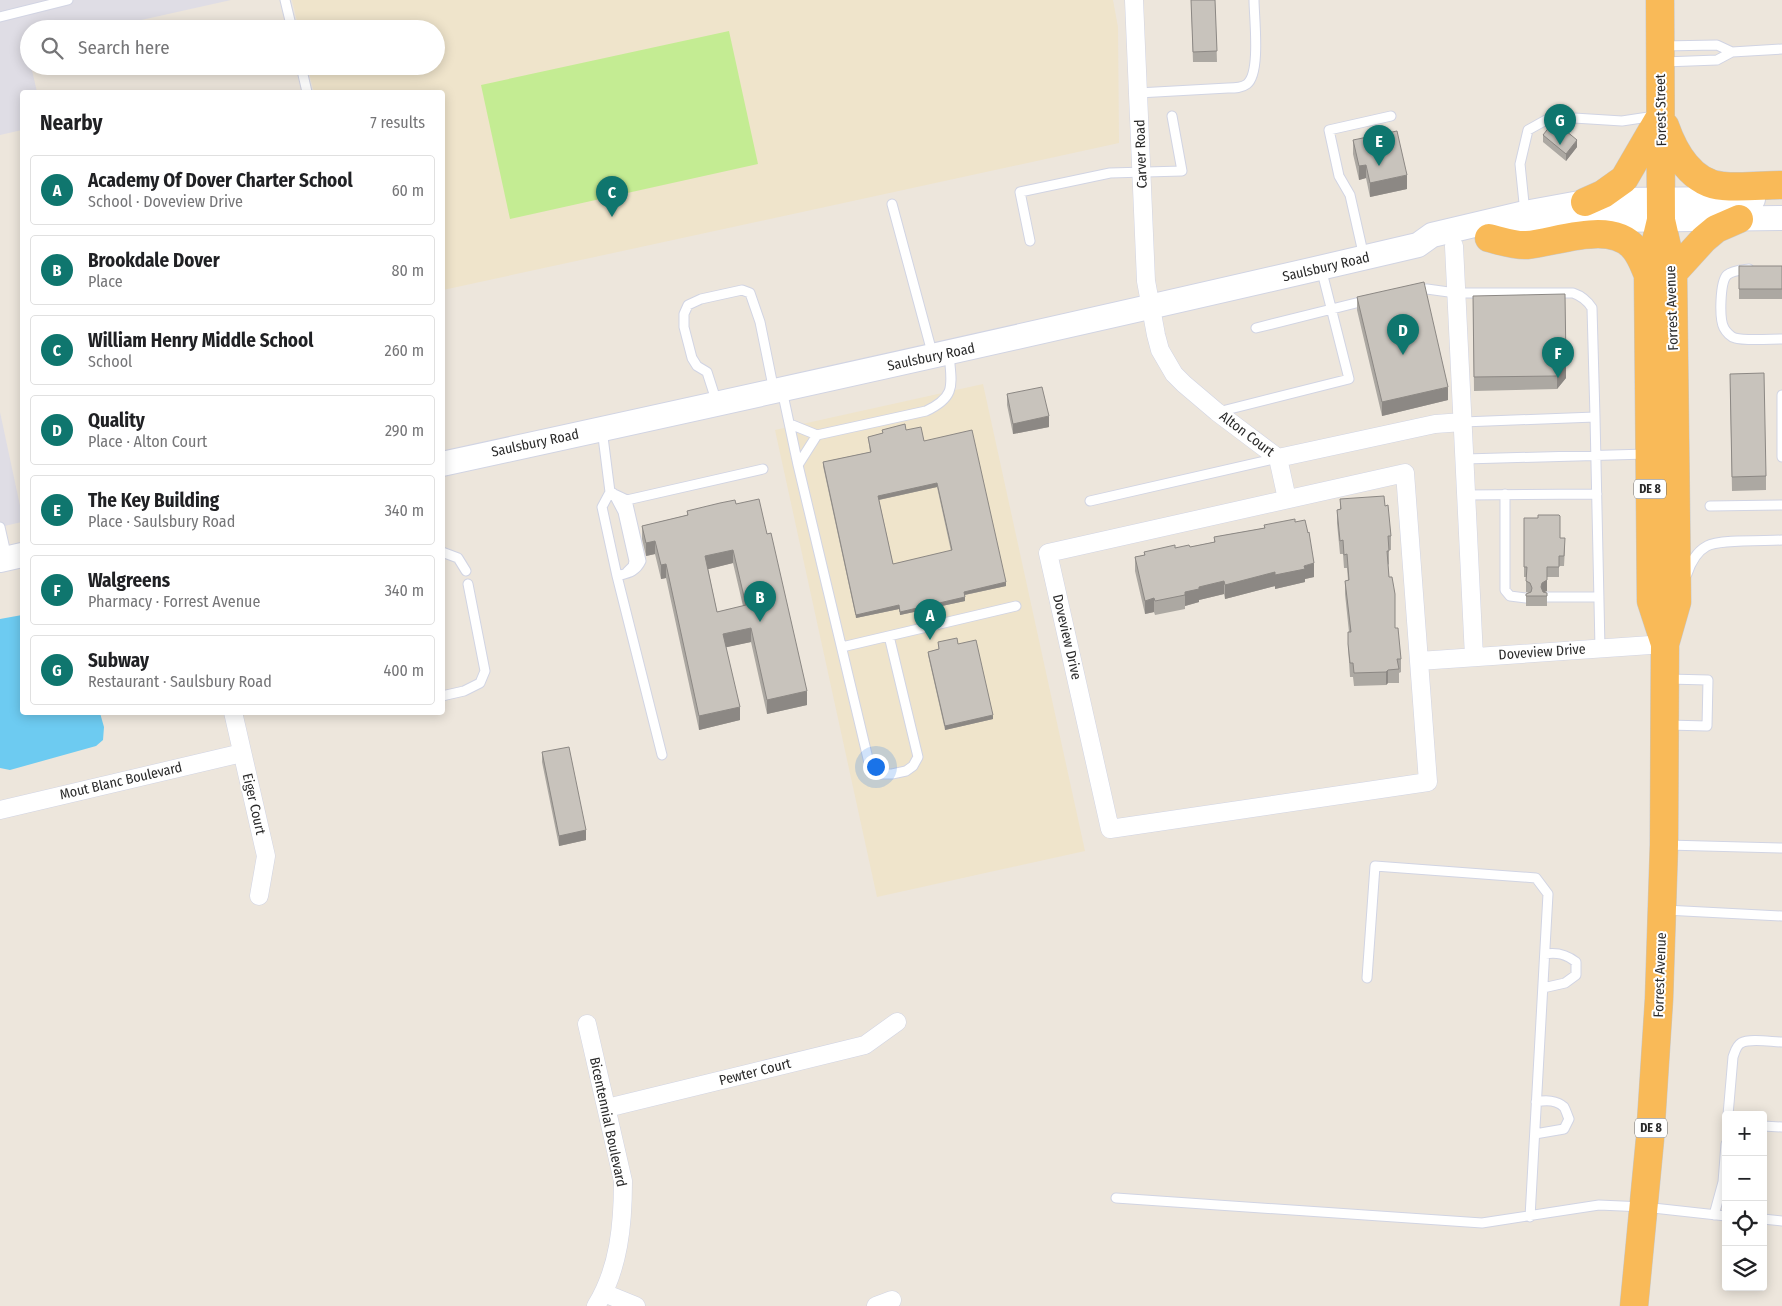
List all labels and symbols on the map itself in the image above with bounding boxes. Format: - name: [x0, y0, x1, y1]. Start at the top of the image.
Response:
- street label: Forest Street: [1652, 73, 1670, 146]
- pin: G: [1544, 104, 1576, 145]
- street label: Carver Road: [1131, 119, 1151, 189]
- pin: E: [1363, 125, 1395, 166]
- pin: C: [596, 176, 628, 217]
- street label: Saulsbury Road: [1281, 249, 1371, 285]
- street label: Forrest Avenue: [1662, 265, 1682, 351]
- pin: D: [1387, 314, 1419, 355]
- pin: F: [1542, 337, 1574, 378]
- street label: Saulsbury Road: [886, 339, 976, 375]
- street label: Alton Court: [1216, 408, 1278, 460]
- street label: Saulsbury Road: [490, 425, 580, 461]
- road number: DE 8: [1634, 479, 1666, 498]
- pin: B: [744, 581, 776, 622]
- street label: Doveview Drive: [1049, 593, 1085, 681]
- pin: A: [914, 599, 946, 640]
- street label: Doveview Drive: [1498, 640, 1586, 664]
- your location: [863, 754, 889, 780]
- street label: Mout Blanc Boulevard: [58, 759, 184, 803]
- street label: Eiger Court: [239, 772, 269, 837]
- street label: Forrest Avenue: [1650, 932, 1670, 1018]
- street label: Pewter Court: [717, 1055, 793, 1089]
- street label: Bicentennial Boulevard: [586, 1056, 630, 1188]
- road number: DE 8: [1635, 1118, 1667, 1138]

